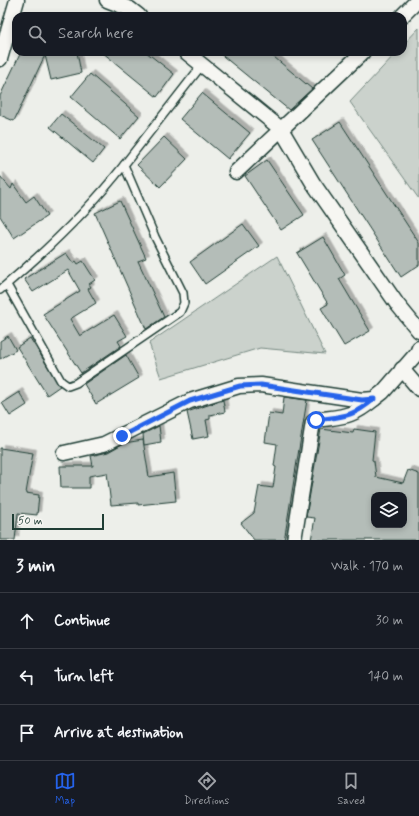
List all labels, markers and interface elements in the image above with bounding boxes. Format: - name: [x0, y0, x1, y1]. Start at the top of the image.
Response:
- search box: [12, 12, 407, 56]
- icon: search: [26, 23, 48, 45]
- text: Search here: [58, 24, 134, 44]
- route start: [307, 411, 325, 429]
- route end: [113, 427, 131, 445]
- map controls: [371, 492, 407, 528]
- button: layers: [371, 492, 407, 528]
- scale bar: [12, 512, 104, 531]
- text: 50 m: [18, 514, 43, 528]
- text: 3 min: [16, 555, 55, 577]
- text: Walk · 170 m: [331, 558, 403, 575]
- icon: ahead: [16, 610, 38, 632]
- text: Continue: [54, 611, 110, 631]
- text: 30 m: [376, 612, 403, 629]
- icon: left: [16, 666, 38, 688]
- text: Turn left: [54, 667, 114, 687]
- text: 140 m: [368, 668, 403, 685]
- icon: arrive: [16, 722, 38, 744]
- text: Arrive at destination: [54, 723, 183, 743]
- tab: Map: [54, 770, 76, 808]
- tab: Directions: [184, 770, 229, 808]
- tab: Saved: [337, 770, 365, 808]

